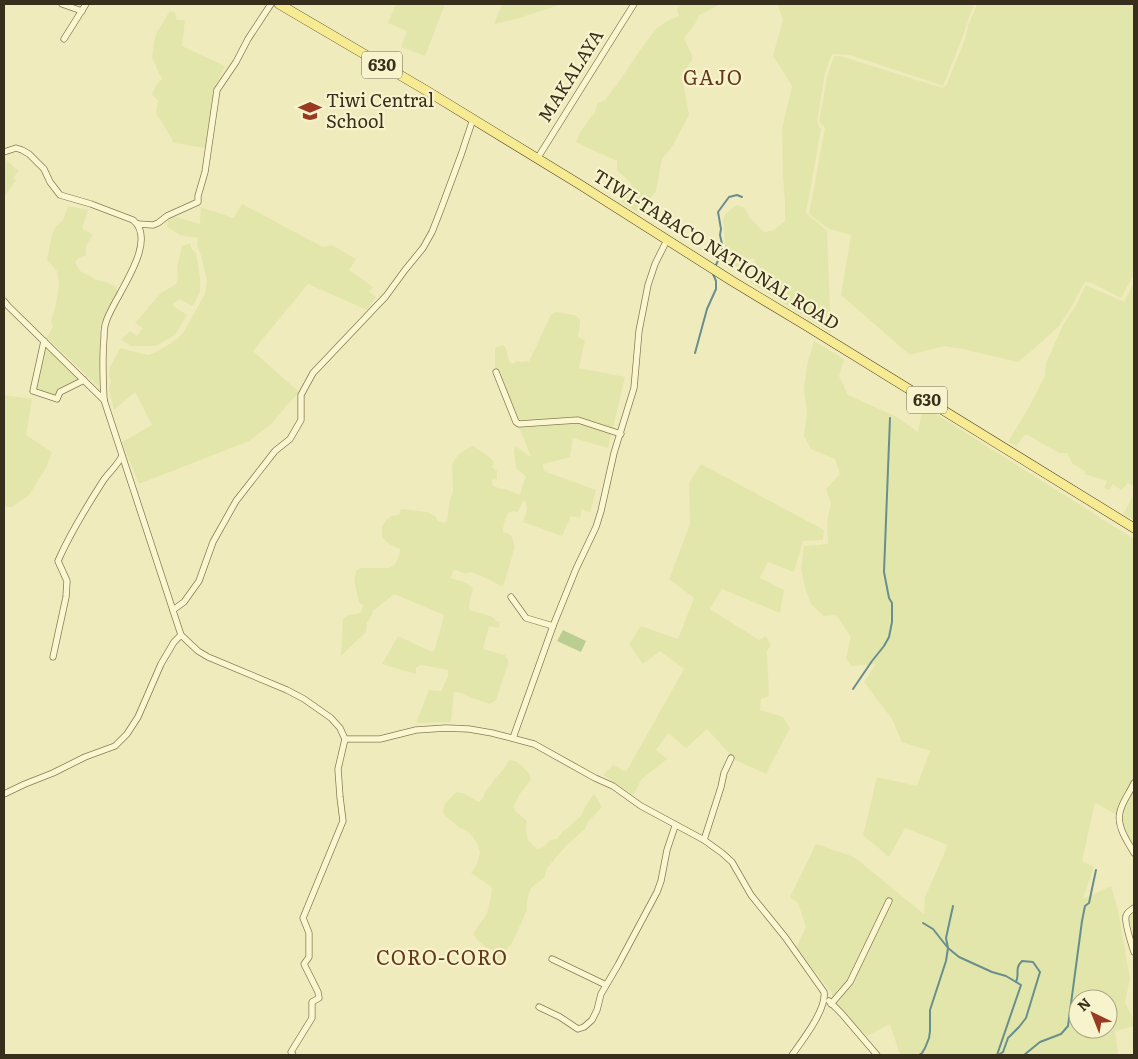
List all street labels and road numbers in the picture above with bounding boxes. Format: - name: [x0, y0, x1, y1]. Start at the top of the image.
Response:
- street label: MAKALAYA: [530, 24, 609, 127]
- road number: 630: [362, 52, 402, 78]
- street label: TIWI-TABACO NATIONAL ROAD: [588, 161, 845, 336]
- road number: 630: [907, 386, 947, 414]

